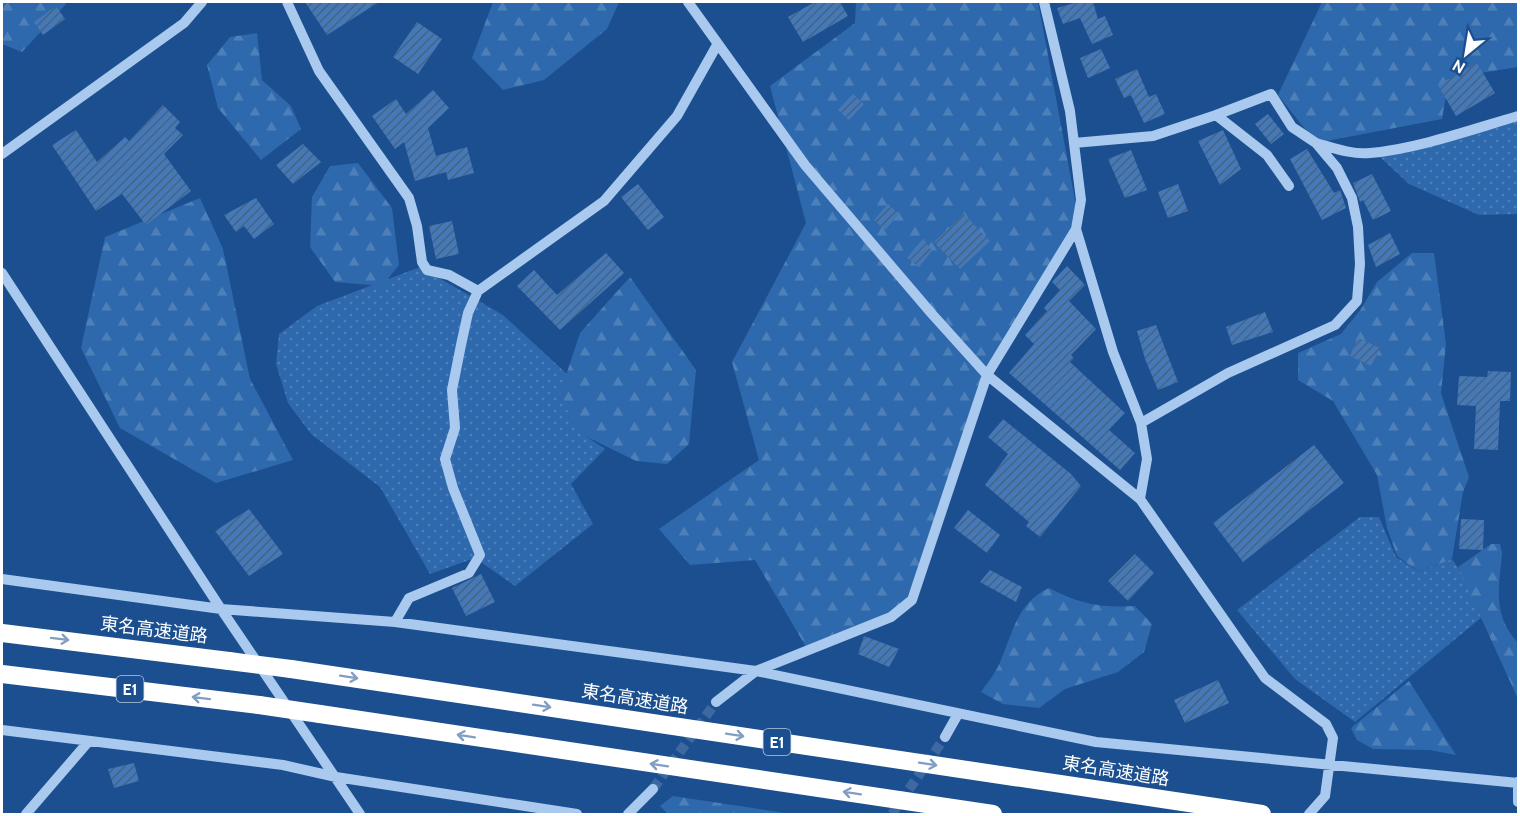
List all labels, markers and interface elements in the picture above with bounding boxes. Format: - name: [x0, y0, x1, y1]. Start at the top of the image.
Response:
- north arrow: [1436, 24, 1496, 84]
- text: N: [1449, 56, 1468, 78]
- street label: 東名高速道路: [99, 613, 209, 647]
- one-way arrow: [49, 634, 69, 645]
- one-way arrow: [339, 672, 359, 683]
- road number: E1: [116, 676, 144, 702]
- street label: 東名高速道路: [580, 680, 690, 718]
- one-way arrow: [192, 692, 212, 703]
- one-way arrow: [532, 701, 552, 712]
- road number: E1: [764, 729, 790, 755]
- one-way arrow: [457, 730, 477, 741]
- one-way arrow: [725, 730, 744, 741]
- street label: 東名高速道路: [1061, 752, 1171, 790]
- one-way arrow: [650, 759, 669, 770]
- one-way arrow: [917, 759, 937, 770]
- one-way arrow: [843, 788, 862, 799]

